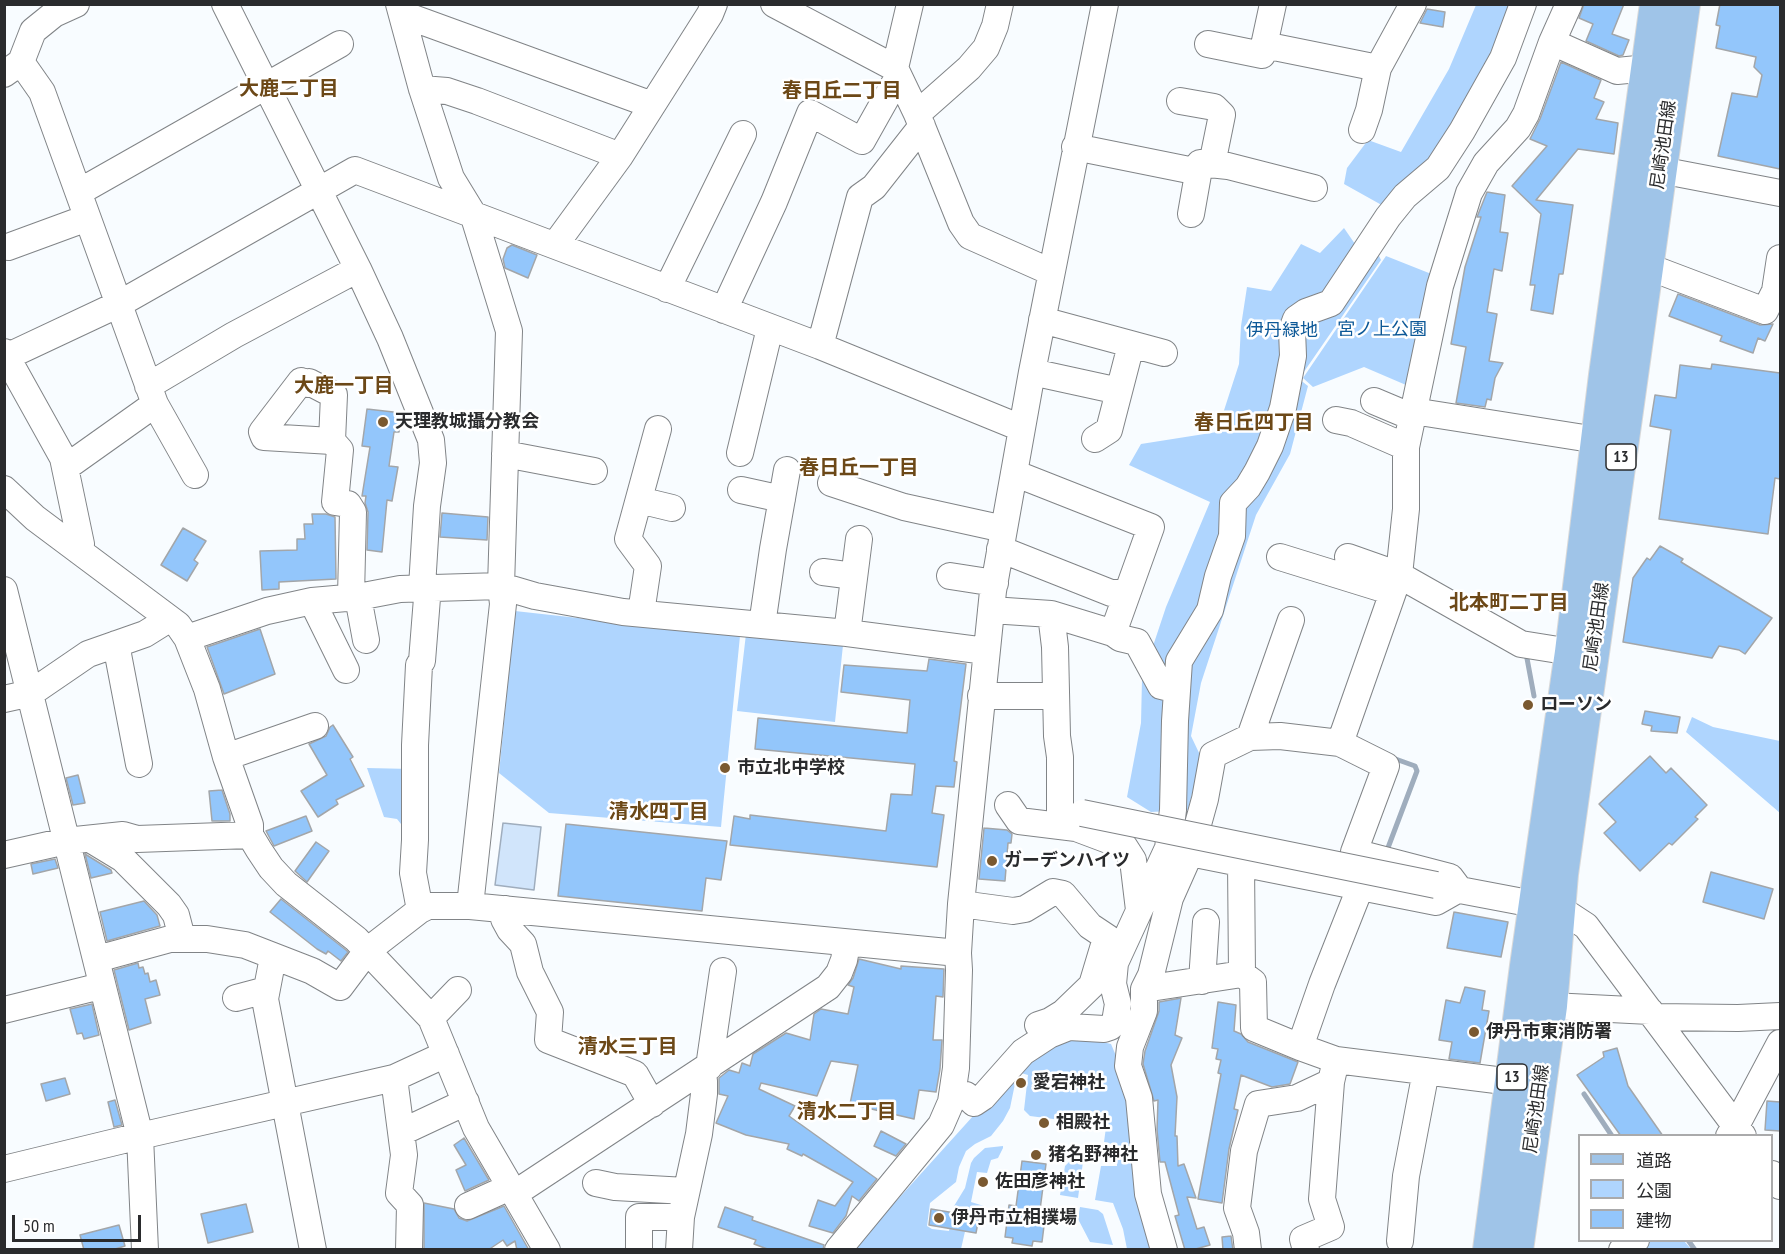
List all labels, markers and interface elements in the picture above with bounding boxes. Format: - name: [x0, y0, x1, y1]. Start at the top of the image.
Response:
- district label: 大鹿二丁目: [239, 77, 339, 101]
- district label: 春日丘二丁目: [782, 79, 902, 103]
- street label: 尼崎池田線: [1647, 99, 1681, 191]
- park label: 宮ノ上公園: [1337, 319, 1427, 341]
- park label: 伊丹緑地: [1246, 320, 1318, 342]
- district label: 大鹿一丁目: [294, 374, 394, 398]
- place label: 天理教城攝分教会: [395, 411, 539, 433]
- district label: 春日丘四丁目: [1194, 411, 1314, 435]
- marker: 天理教城攝分教会: [376, 415, 390, 429]
- road number: 13: [1606, 444, 1636, 470]
- district label: 春日丘一丁目: [799, 456, 919, 480]
- street label: 尼崎池田線: [1580, 581, 1614, 673]
- district label: 北本町二丁目: [1449, 591, 1569, 615]
- place label: ローソン: [1540, 694, 1612, 716]
- marker: ローソン: [1521, 698, 1535, 712]
- place label: 市立北中学校: [737, 757, 845, 779]
- marker: 市立北中学校: [718, 761, 732, 775]
- district label: 清水四丁目: [609, 800, 709, 824]
- place label: ガーデンハイツ: [1004, 850, 1130, 872]
- marker: ガーデンハイツ: [985, 854, 999, 868]
- place label: 伊丹市東消防署: [1486, 1021, 1612, 1043]
- marker: 伊丹市東消防署: [1467, 1025, 1481, 1039]
- district label: 清水三丁目: [578, 1035, 678, 1059]
- street label: 尼崎池田線: [1520, 1063, 1554, 1155]
- road number: 13: [1497, 1064, 1527, 1090]
- place label: 愛宕神社: [1033, 1072, 1105, 1094]
- marker: 愛宕神社: [1014, 1076, 1028, 1090]
- district label: 清水二丁目: [797, 1100, 897, 1124]
- place label: 相殿社: [1056, 1112, 1110, 1134]
- marker: 相殿社: [1037, 1116, 1051, 1130]
- legend: [1578, 1134, 1773, 1242]
- place label: 猪名野神社: [1048, 1144, 1138, 1166]
- marker: 猪名野神社: [1029, 1148, 1043, 1162]
- text: 道路: [1636, 1149, 1672, 1172]
- place label: 佐田彦神社: [995, 1171, 1085, 1193]
- marker: 佐田彦神社: [976, 1175, 990, 1189]
- text: 公園: [1636, 1179, 1672, 1202]
- scale bar: [15, 1203, 144, 1241]
- place label: 伊丹市立相撲場: [951, 1207, 1077, 1229]
- text: 建物: [1636, 1209, 1672, 1232]
- marker: 伊丹市立相撲場: [932, 1211, 946, 1225]
- text: 50 m: [23, 1214, 55, 1237]

